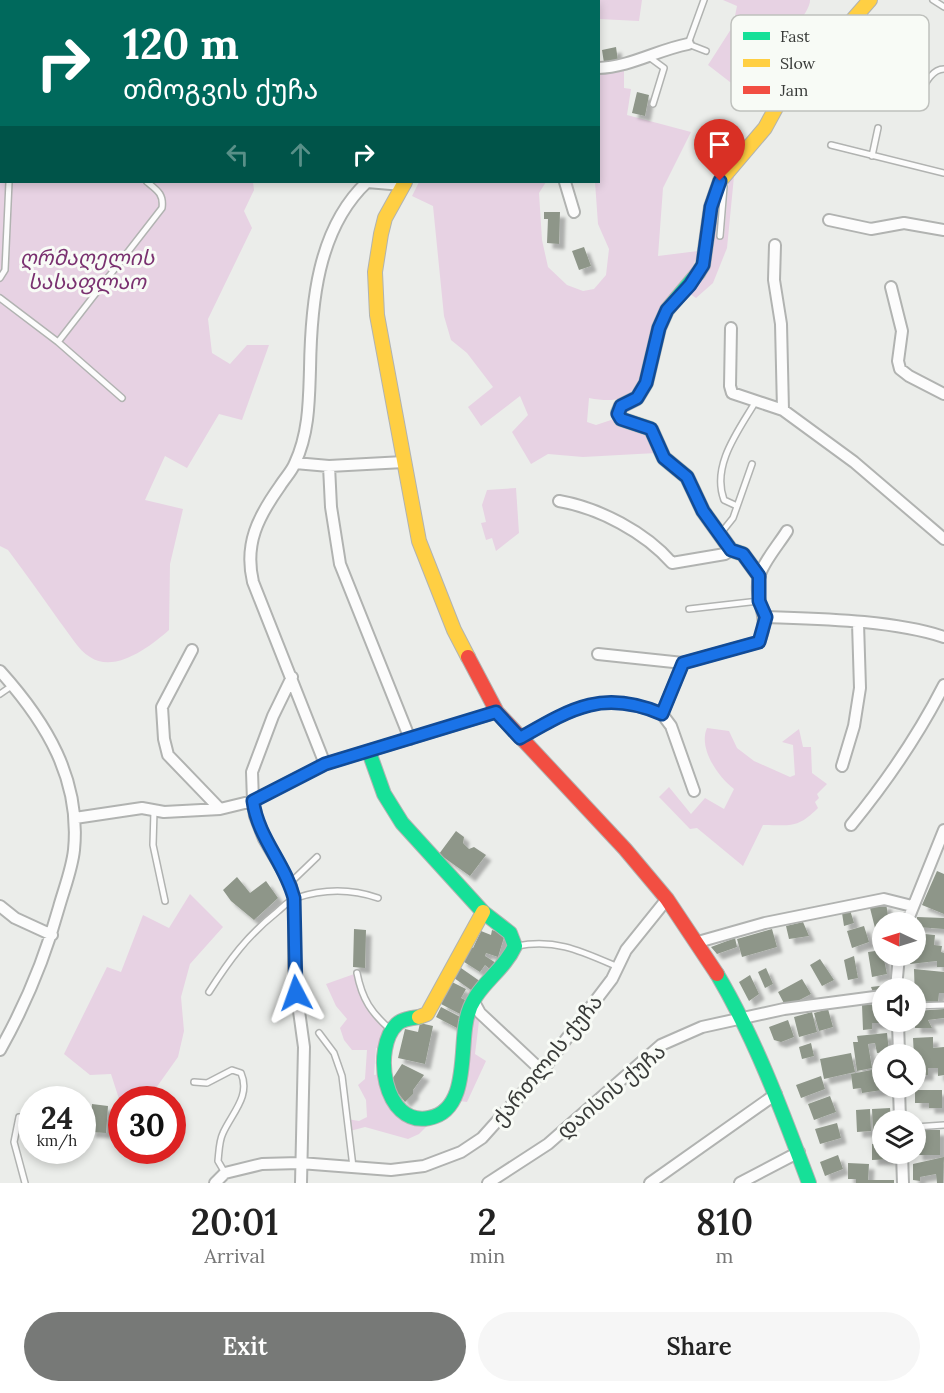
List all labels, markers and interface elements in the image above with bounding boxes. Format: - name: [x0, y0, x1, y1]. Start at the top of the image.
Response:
- legend: [731, 15, 929, 111]
- text: 120 m: [123, 17, 239, 71]
- icon: right: [24, 24, 102, 102]
- text: Fast: [780, 26, 811, 46]
- text: Slow: [780, 53, 816, 73]
- text: თმოგვის ქუჩა: [123, 72, 318, 106]
- text: Jam: [779, 80, 808, 100]
- pin: [694, 119, 745, 181]
- icon: arrive: [703, 128, 736, 161]
- icon: left: [221, 138, 254, 171]
- icon: ahead: [284, 138, 317, 171]
- icon: right: [347, 138, 380, 171]
- park label: ღრმაღელის სასაფლაო: [20, 244, 156, 295]
- north arrow: [872, 912, 926, 966]
- map controls: [872, 912, 926, 1164]
- position arrow: [264, 961, 328, 1025]
- button: sound: [872, 978, 926, 1032]
- street label: ქართლის ქუჩა: [486, 989, 608, 1131]
- street label: დაისის ქუჩა: [551, 1038, 671, 1144]
- button: search: [872, 1044, 926, 1098]
- speed limit sign: 30: [108, 1086, 186, 1164]
- text: 24: [41, 1099, 73, 1137]
- button: layers: [872, 1110, 926, 1164]
- text: km/h: [37, 1131, 77, 1150]
- text: 20:01: [191, 1199, 279, 1245]
- text: 2: [478, 1199, 497, 1245]
- text: 810: [696, 1199, 753, 1245]
- text: Arrival: [204, 1243, 265, 1268]
- text: min: [469, 1243, 505, 1268]
- text: m: [716, 1243, 733, 1268]
- button: Exit: [24, 1312, 466, 1381]
- button: Share: [478, 1312, 920, 1381]

